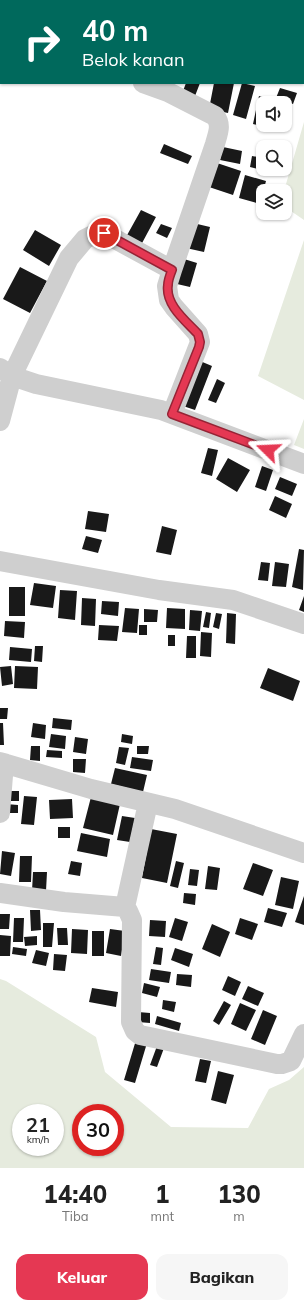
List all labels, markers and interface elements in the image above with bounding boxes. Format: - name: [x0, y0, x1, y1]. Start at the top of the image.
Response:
- text: 40 m: [82, 13, 148, 48]
- icon: right: [16, 16, 68, 68]
- text: Belok kanan: [82, 48, 184, 71]
- map controls: [256, 96, 292, 220]
- button: sound: [256, 96, 292, 132]
- button: search: [256, 140, 292, 176]
- button: layers: [256, 184, 292, 220]
- pin: [87, 216, 121, 250]
- icon: arrive: [93, 222, 115, 244]
- position arrow: [247, 429, 289, 471]
- speed limit sign: 30: [72, 1104, 124, 1156]
- text: 21: [26, 1112, 50, 1137]
- text: km/h: [27, 1133, 49, 1146]
- text: 14:40: [43, 1179, 107, 1209]
- text: 1: [155, 1179, 170, 1209]
- text: 130: [217, 1179, 261, 1209]
- text: Tiba: [62, 1208, 89, 1224]
- text: mnt: [151, 1208, 174, 1224]
- text: m: [233, 1208, 245, 1224]
- button: Keluar: [16, 1254, 148, 1300]
- button: Bagikan: [156, 1254, 288, 1300]

